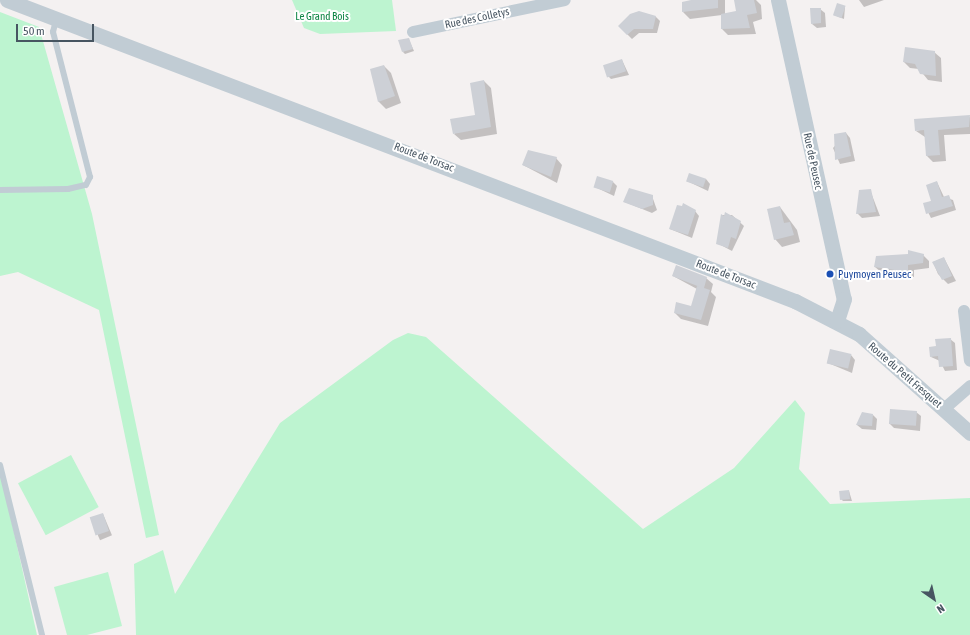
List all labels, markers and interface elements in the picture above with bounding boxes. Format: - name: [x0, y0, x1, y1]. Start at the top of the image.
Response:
- street label: Rue des Colletys: [444, 5, 510, 31]
- park label: Le Grand Bois: [295, 9, 349, 23]
- scale bar: [18, 16, 96, 42]
- text: 50 m: [23, 24, 45, 38]
- street label: Rue de Peusec: [801, 132, 825, 190]
- street label: Route de Torsac: [392, 140, 456, 174]
- street label: Route de Torsac: [694, 257, 758, 291]
- place label: Puymoyen Peusec: [838, 267, 911, 281]
- marker: Puymoyen Peusec: [825, 269, 835, 279]
- street label: Route du Petit Fresquet: [865, 339, 945, 411]
- north arrow: [914, 579, 954, 619]
- text: N: [935, 602, 947, 616]

